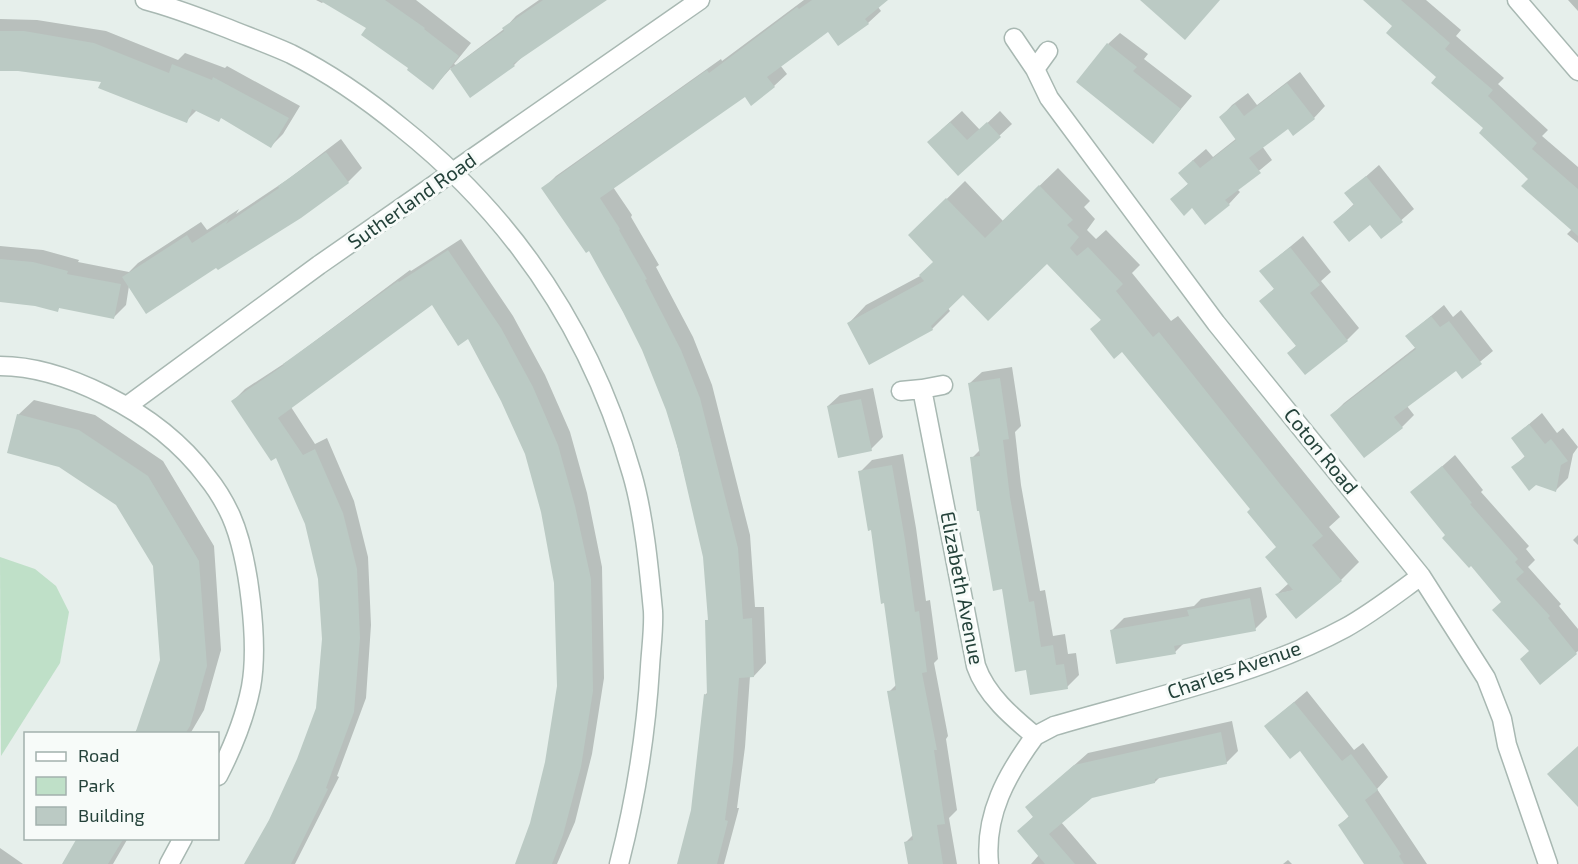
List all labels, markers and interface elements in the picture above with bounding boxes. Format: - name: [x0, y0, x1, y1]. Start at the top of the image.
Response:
- street label: Sutherland Road: [343, 147, 480, 253]
- street label: Coton Road: [1280, 402, 1364, 498]
- street label: Elizabeth Avenue: [936, 509, 990, 667]
- street label: Charles Avenue: [1164, 635, 1304, 703]
- legend: [24, 732, 219, 840]
- text: Road: [78, 744, 119, 766]
- text: Park: [78, 774, 115, 796]
- text: Building: [78, 804, 145, 826]

